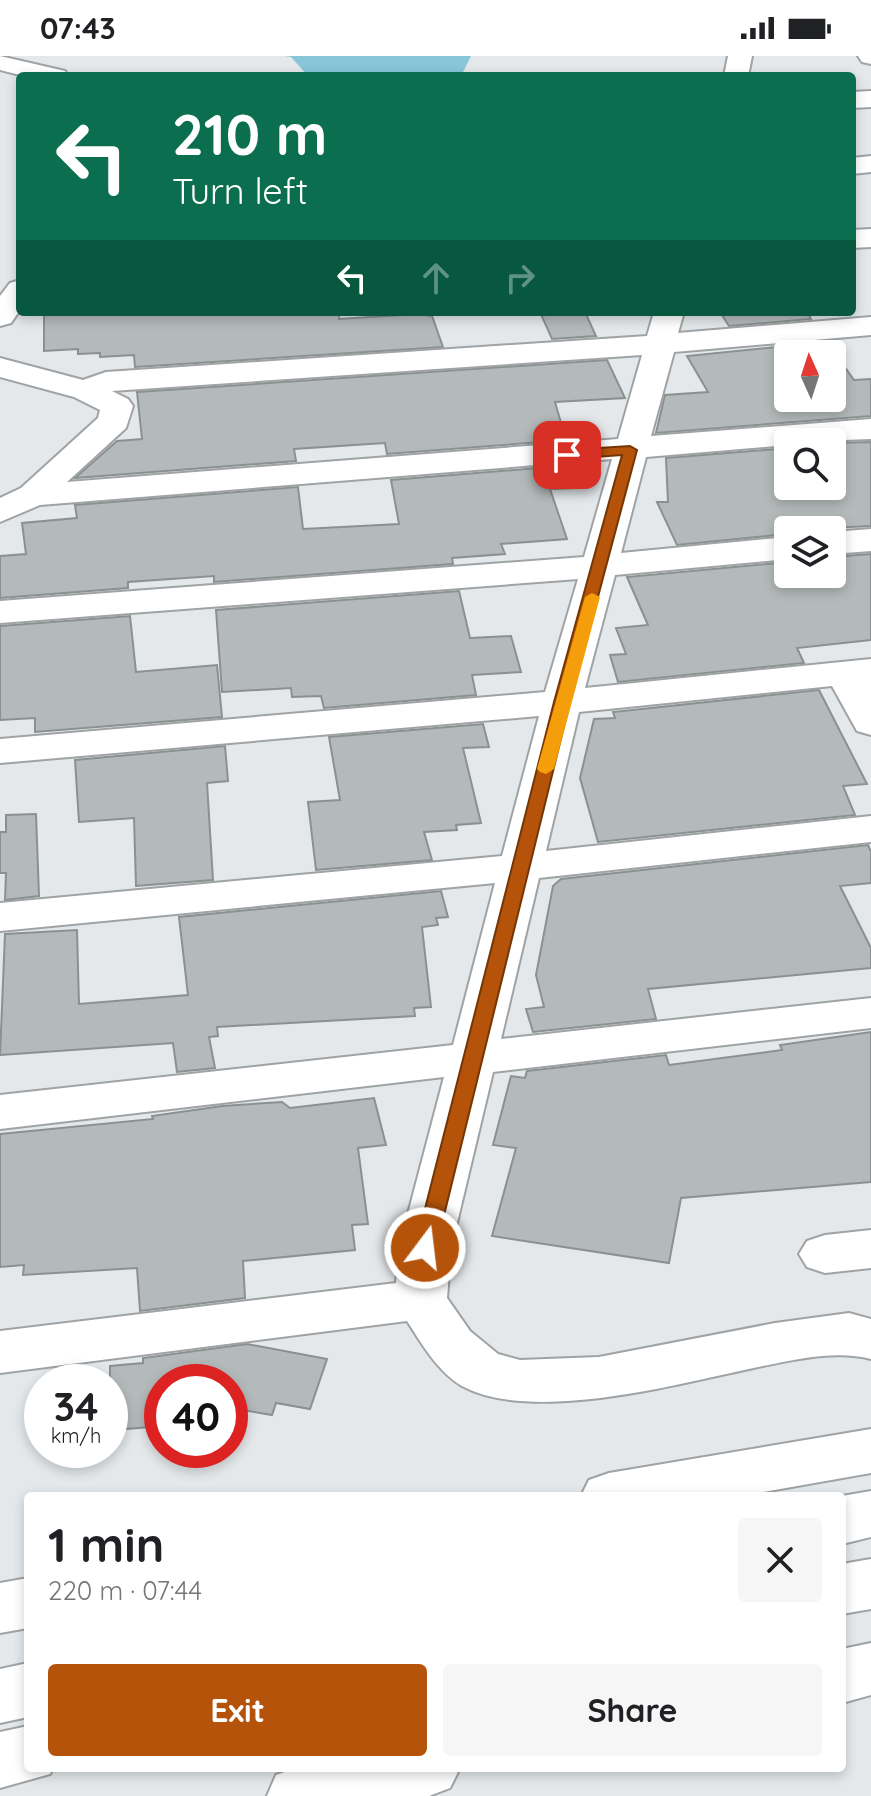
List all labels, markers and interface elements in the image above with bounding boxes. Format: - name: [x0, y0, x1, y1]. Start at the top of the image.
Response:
- text: 07:43: [40, 9, 116, 47]
- text: 210 m: [172, 99, 327, 169]
- icon: left: [40, 104, 144, 208]
- text: Turn left: [172, 168, 308, 213]
- icon: left: [330, 256, 374, 300]
- icon: ahead: [414, 256, 458, 300]
- icon: right: [498, 256, 542, 300]
- north arrow: [774, 340, 846, 412]
- map controls: [774, 340, 846, 588]
- pin: [533, 421, 601, 489]
- button: search: [774, 428, 846, 500]
- icon: arrive: [545, 433, 589, 477]
- button: layers: [774, 516, 846, 588]
- position arrow: [383, 1206, 467, 1290]
- speed limit sign: 40: [144, 1364, 248, 1468]
- text: 34: [54, 1381, 99, 1431]
- text: km/h: [51, 1423, 101, 1448]
- text: 1 min: [48, 1514, 164, 1574]
- button: close: [738, 1518, 822, 1602]
- text: 220 m · 07:44: [48, 1574, 202, 1607]
- button: Exit: [48, 1664, 427, 1756]
- button: Share: [443, 1664, 822, 1756]

